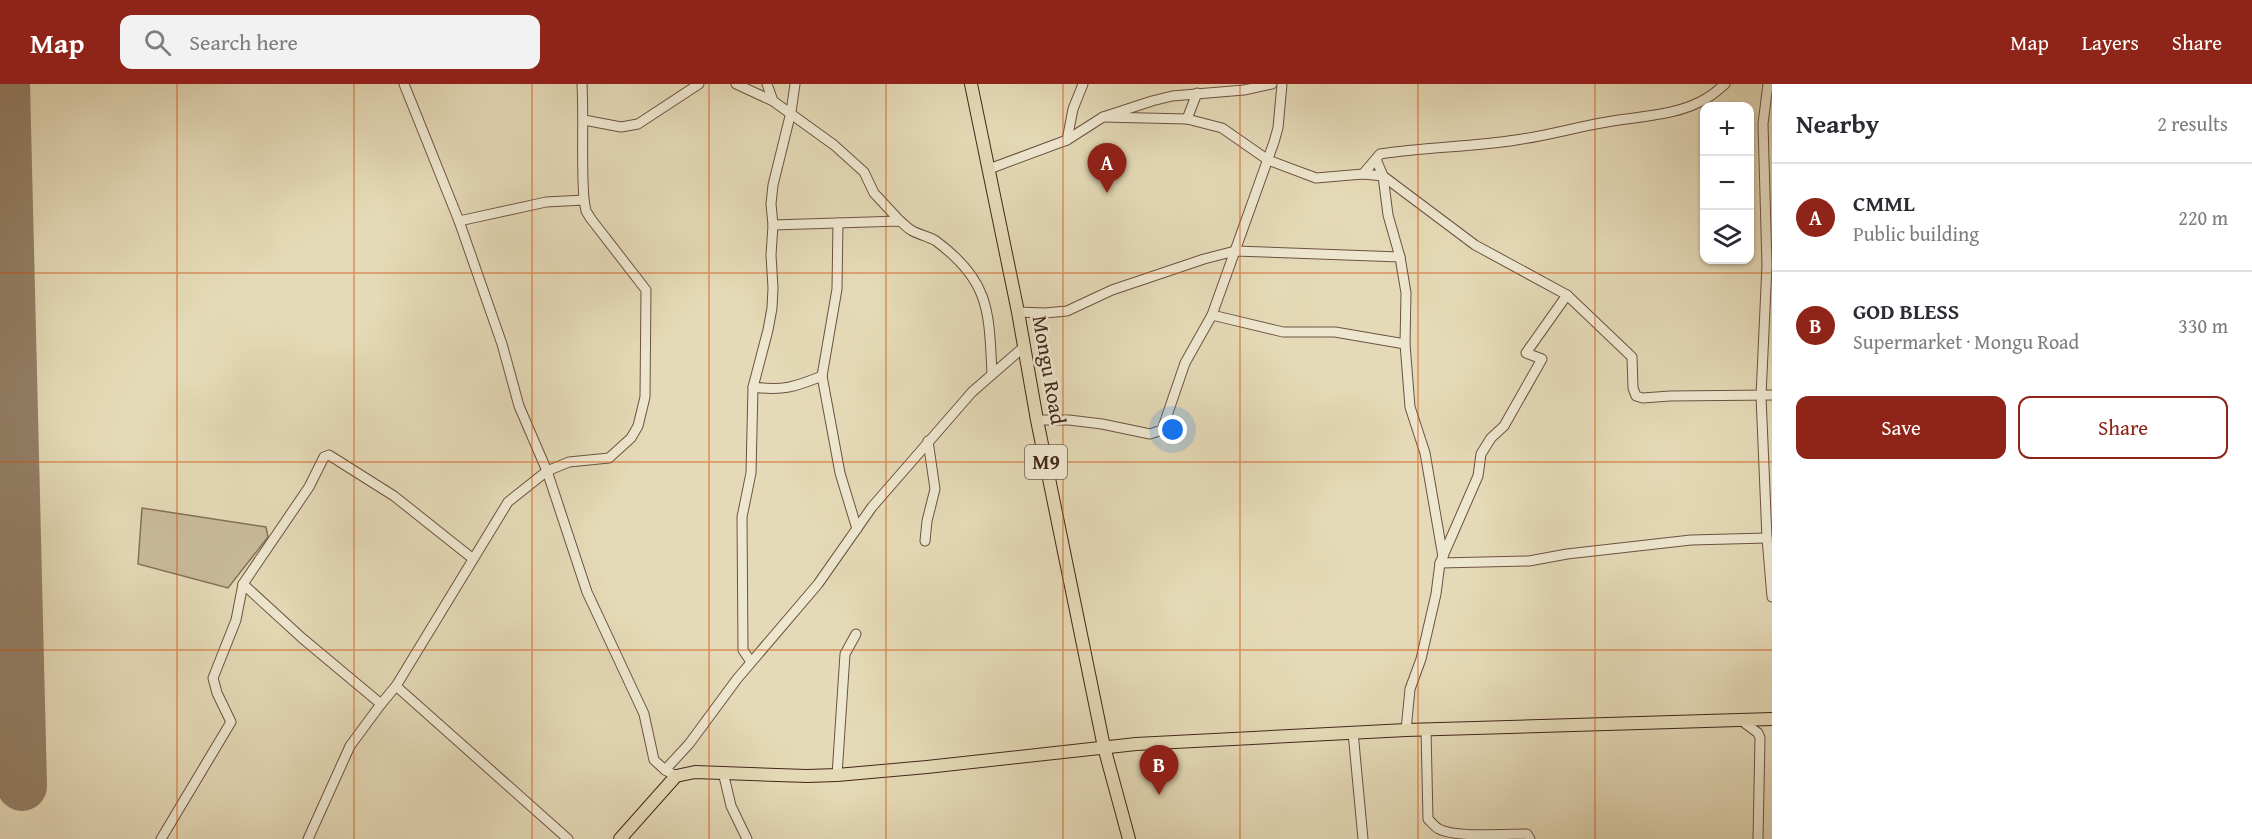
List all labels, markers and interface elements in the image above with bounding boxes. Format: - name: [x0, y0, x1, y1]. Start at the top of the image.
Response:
- search box: [120, 15, 540, 69]
- text: Map: [30, 22, 84, 63]
- icon: search: [141, 26, 174, 59]
- text: Search here: [189, 26, 298, 58]
- text: Map: [2010, 27, 2049, 58]
- text: Layers: [2082, 27, 2139, 58]
- text: Share: [2172, 27, 2222, 58]
- map controls: [1700, 102, 1754, 264]
- button: +: [1700, 102, 1754, 156]
- text: Nearby: [1796, 104, 1879, 143]
- text: 2 results: [2157, 109, 2228, 138]
- pin: A: [1088, 144, 1126, 193]
- button: −: [1700, 156, 1754, 210]
- text: CMML: [1853, 187, 1915, 219]
- text: A: [1809, 203, 1822, 232]
- text: 220 m: [2178, 203, 2228, 232]
- button: layers: [1700, 210, 1754, 264]
- text: Public building: [1853, 219, 1979, 248]
- text: GOD BLESS: [1853, 295, 1959, 327]
- text: B: [1809, 311, 1822, 340]
- text: 330 m: [2178, 311, 2228, 340]
- street label: Mongu Road: [1025, 313, 1074, 428]
- text: Supermarket · Mongu Road: [1853, 327, 2079, 356]
- button: Save: [1796, 396, 2006, 459]
- button: Share: [2018, 396, 2228, 459]
- your location: [1158, 415, 1187, 444]
- road number: M9: [1025, 445, 1067, 479]
- pin: B: [1140, 746, 1178, 795]

